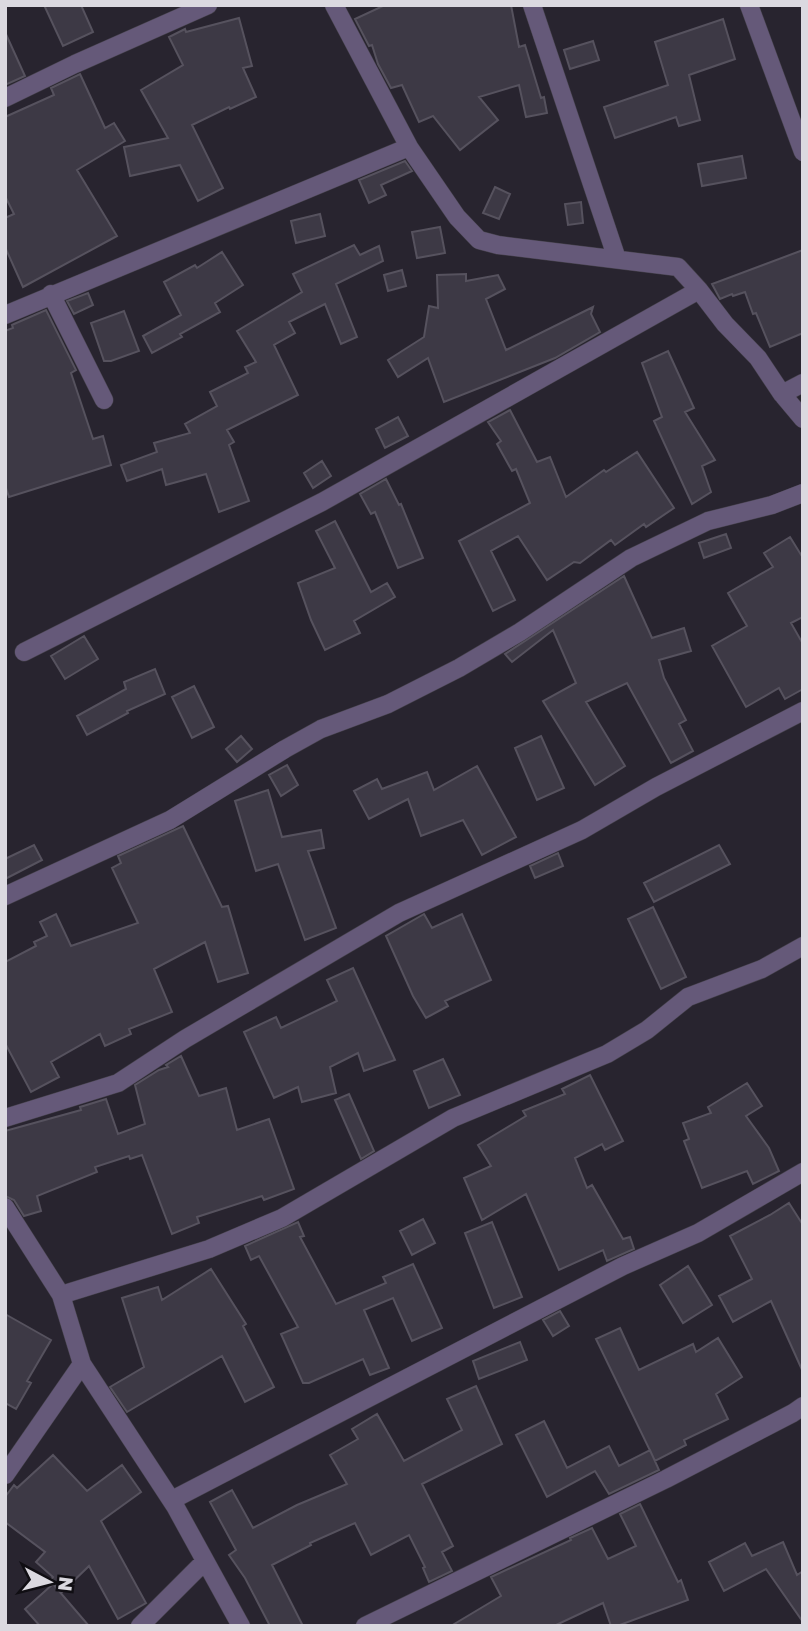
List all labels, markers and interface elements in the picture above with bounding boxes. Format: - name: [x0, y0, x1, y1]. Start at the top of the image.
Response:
- north arrow: [14, 1547, 84, 1617]
- text: N: [54, 1576, 79, 1593]

